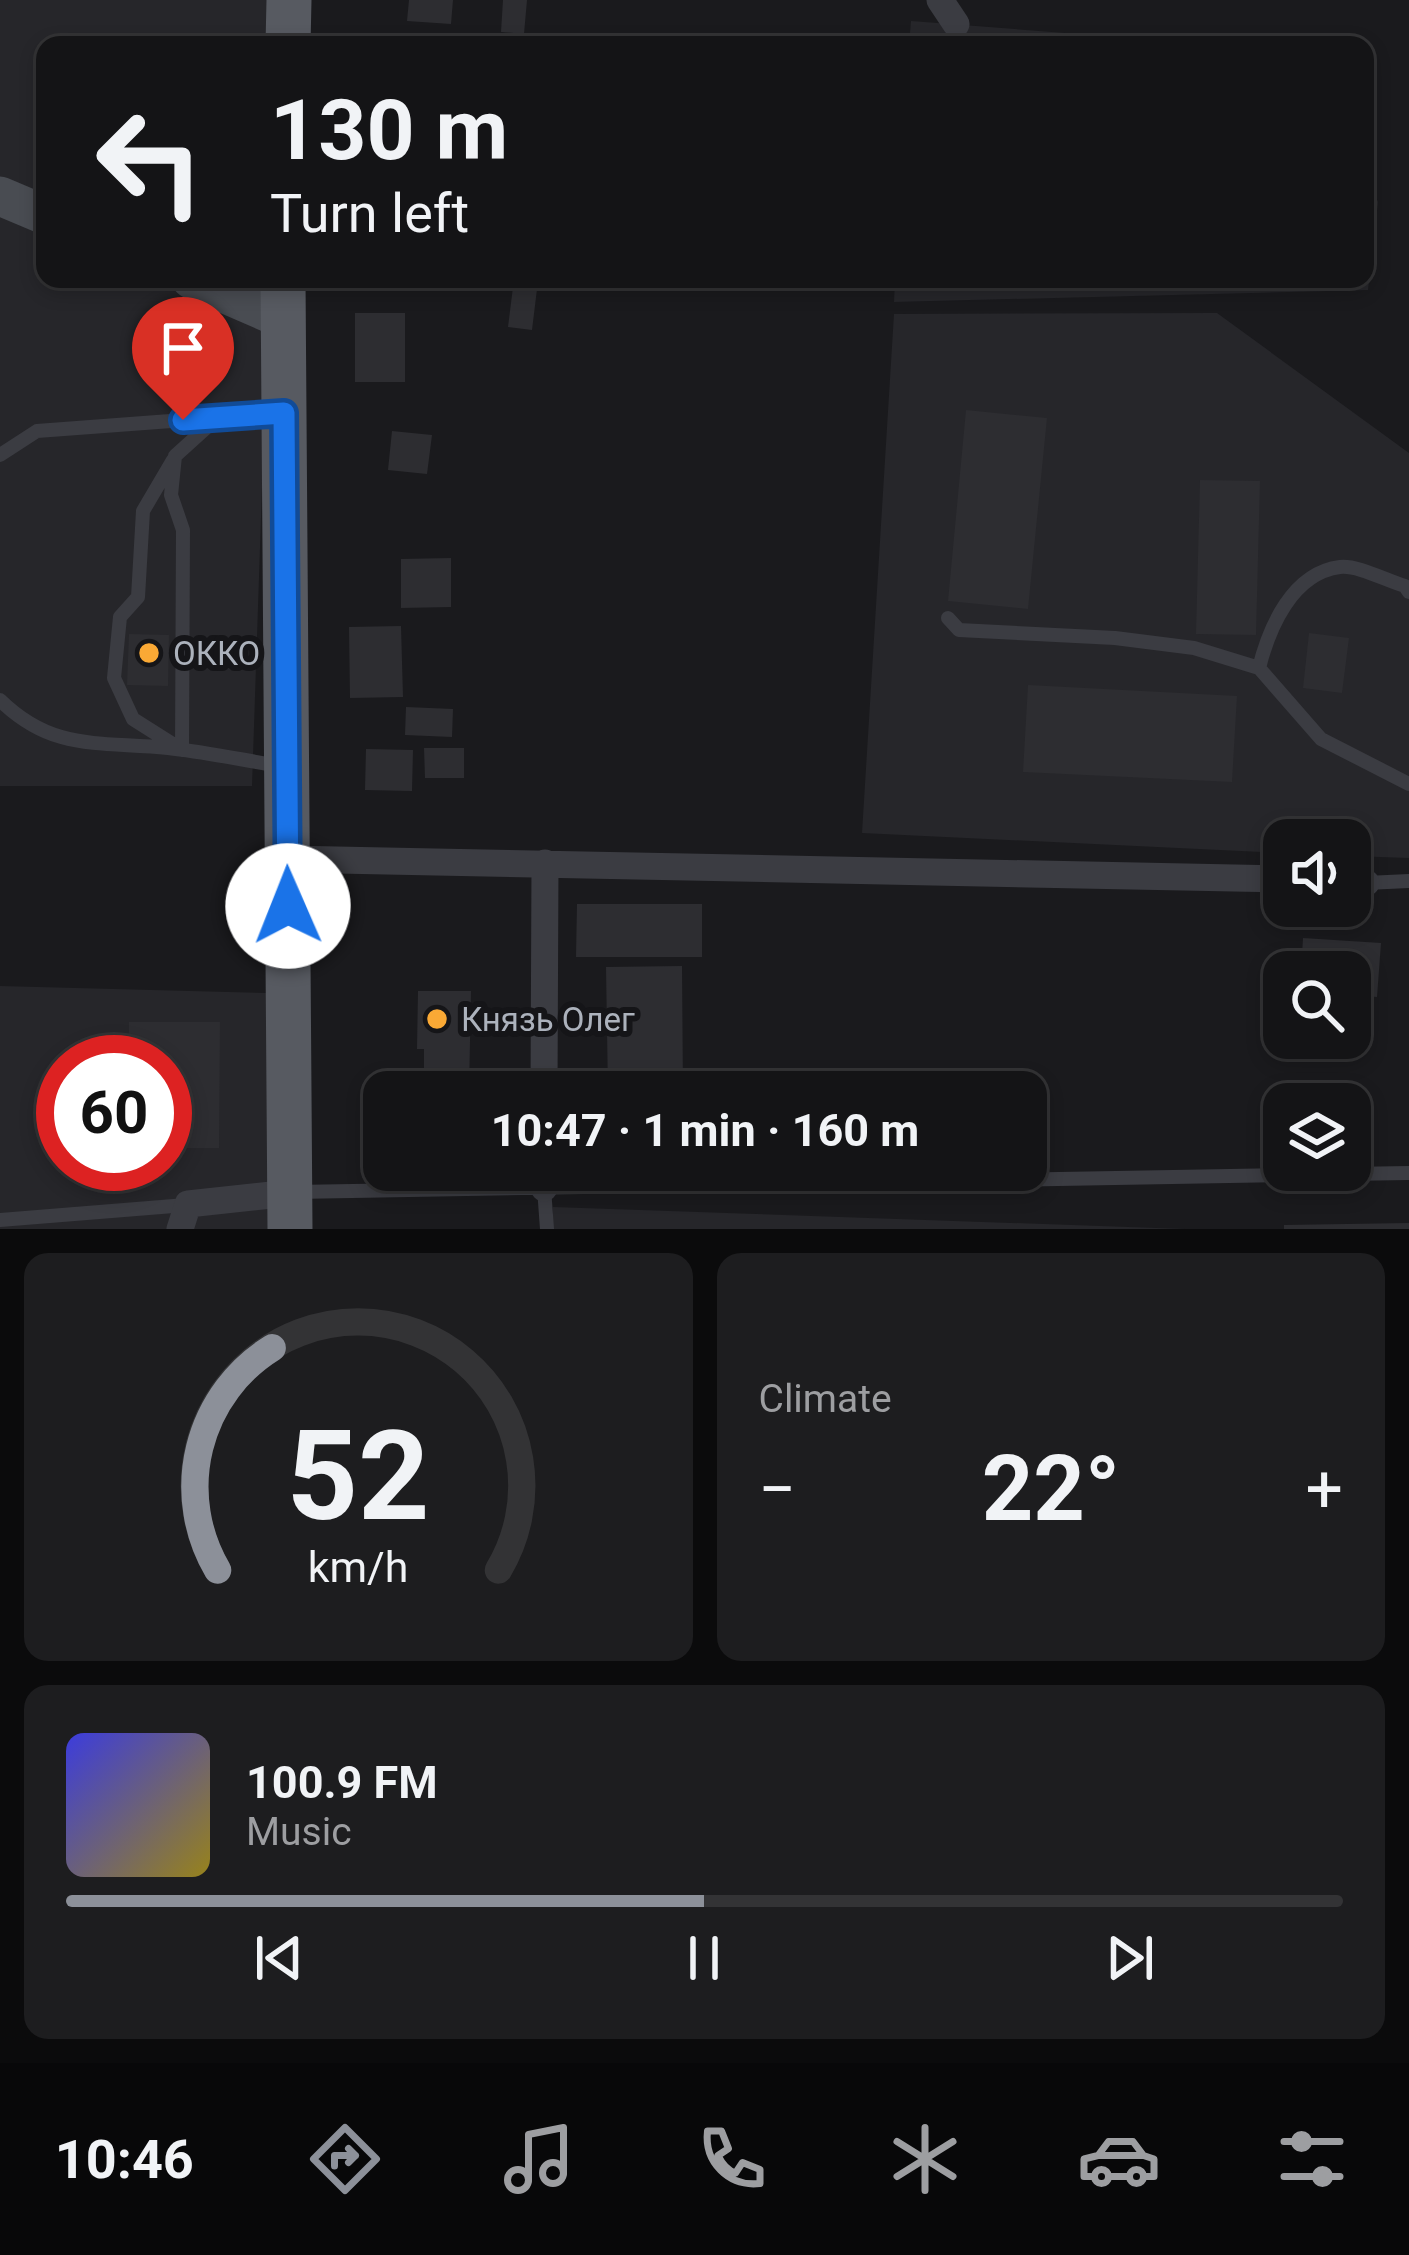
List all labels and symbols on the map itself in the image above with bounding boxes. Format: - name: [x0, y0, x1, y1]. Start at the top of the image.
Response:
- pin: [132, 297, 234, 420]
- place label: ОККО: [173, 634, 260, 673]
- marker: ОККО: [136, 640, 162, 666]
- position arrow: [225, 843, 351, 969]
- place label: Князь Олег: [461, 1000, 635, 1039]
- marker: Князь Олег: [424, 1006, 450, 1032]
- speed limit sign: 60: [36, 1035, 192, 1191]

